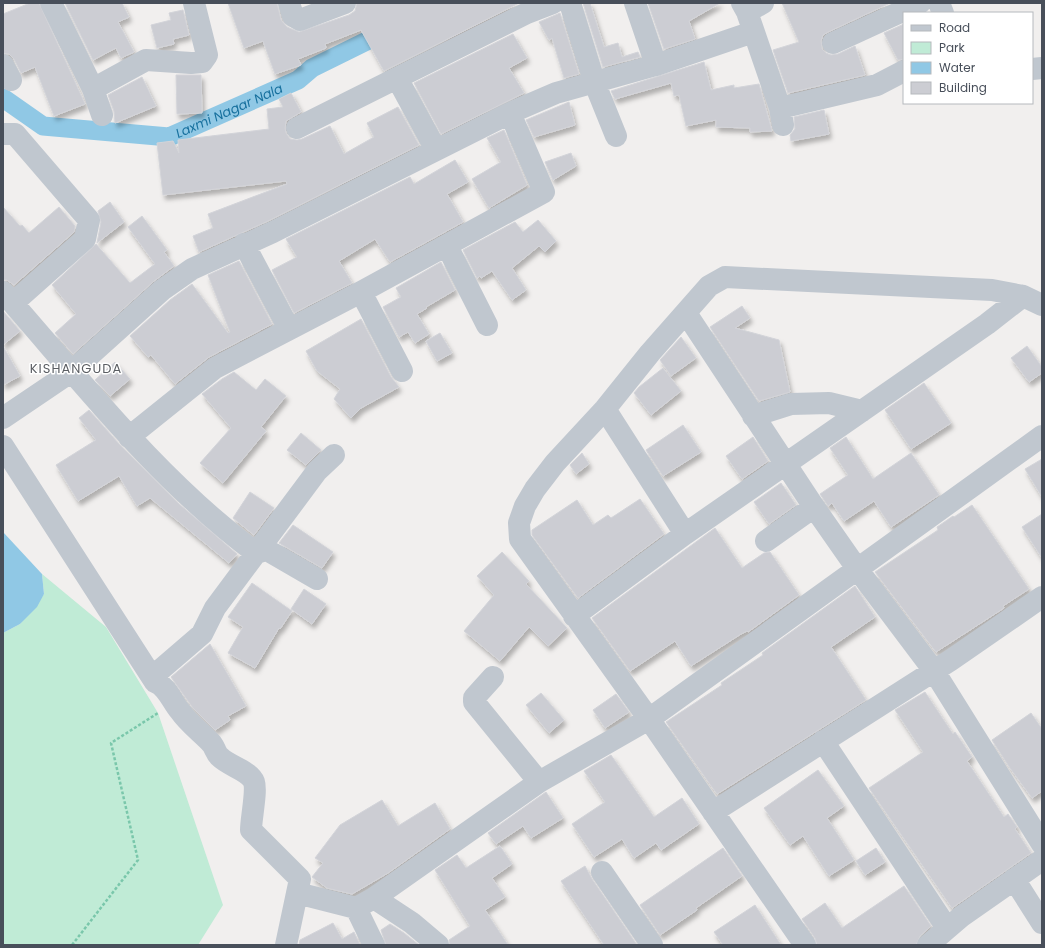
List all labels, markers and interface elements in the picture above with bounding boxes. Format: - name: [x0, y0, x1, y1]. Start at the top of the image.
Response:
- legend: [903, 12, 1033, 104]
- text: Road: [939, 19, 970, 36]
- text: Park: [939, 39, 966, 56]
- text: Water: [939, 59, 976, 76]
- water label: Laxmi Nagar Nala: [173, 79, 286, 143]
- text: Building: [939, 79, 987, 96]
- district label: KISHANGUDA: [30, 359, 122, 378]

